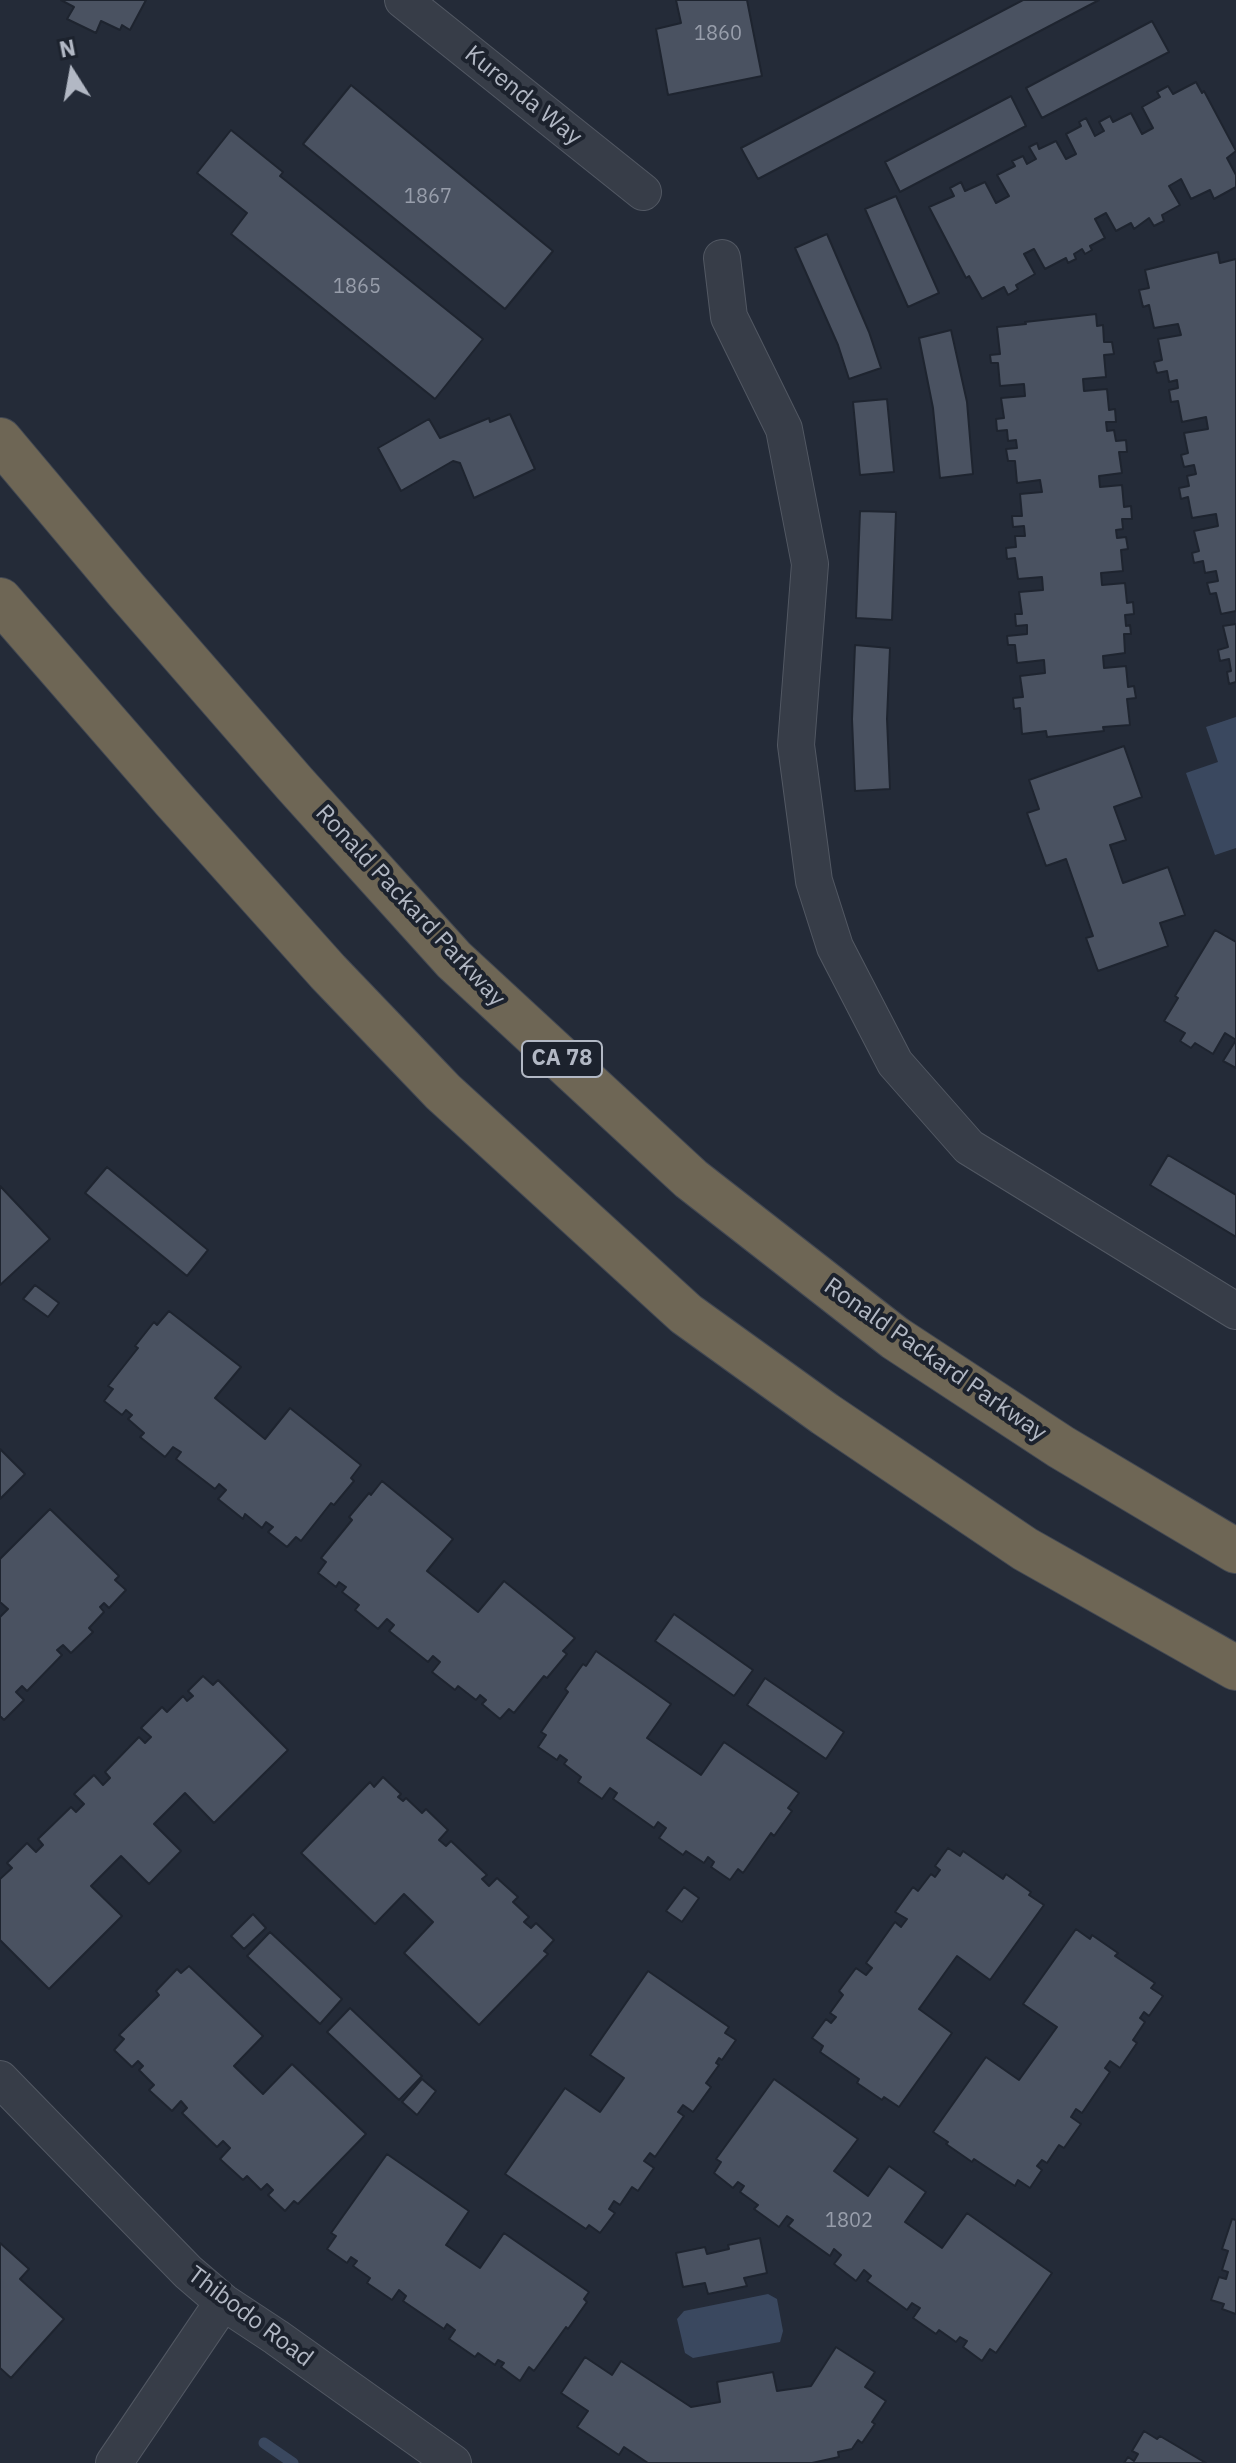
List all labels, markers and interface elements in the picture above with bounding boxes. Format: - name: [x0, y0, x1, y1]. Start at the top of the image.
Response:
- house number: 1860: [694, 22, 742, 46]
- north arrow: [32, 32, 112, 112]
- text: N: [57, 32, 78, 64]
- street label: Kurenda Way: [459, 40, 587, 152]
- house number: 1867: [404, 185, 452, 209]
- house number: 1865: [333, 275, 381, 299]
- street label: Ronald Packard Parkway: [309, 799, 511, 1013]
- road number: CA 78: [522, 1041, 602, 1077]
- street label: Ronald Packard Parkway: [818, 1272, 1052, 1448]
- house number: 1802: [825, 2209, 873, 2233]
- street label: Thibodo Road: [182, 2261, 318, 2373]

